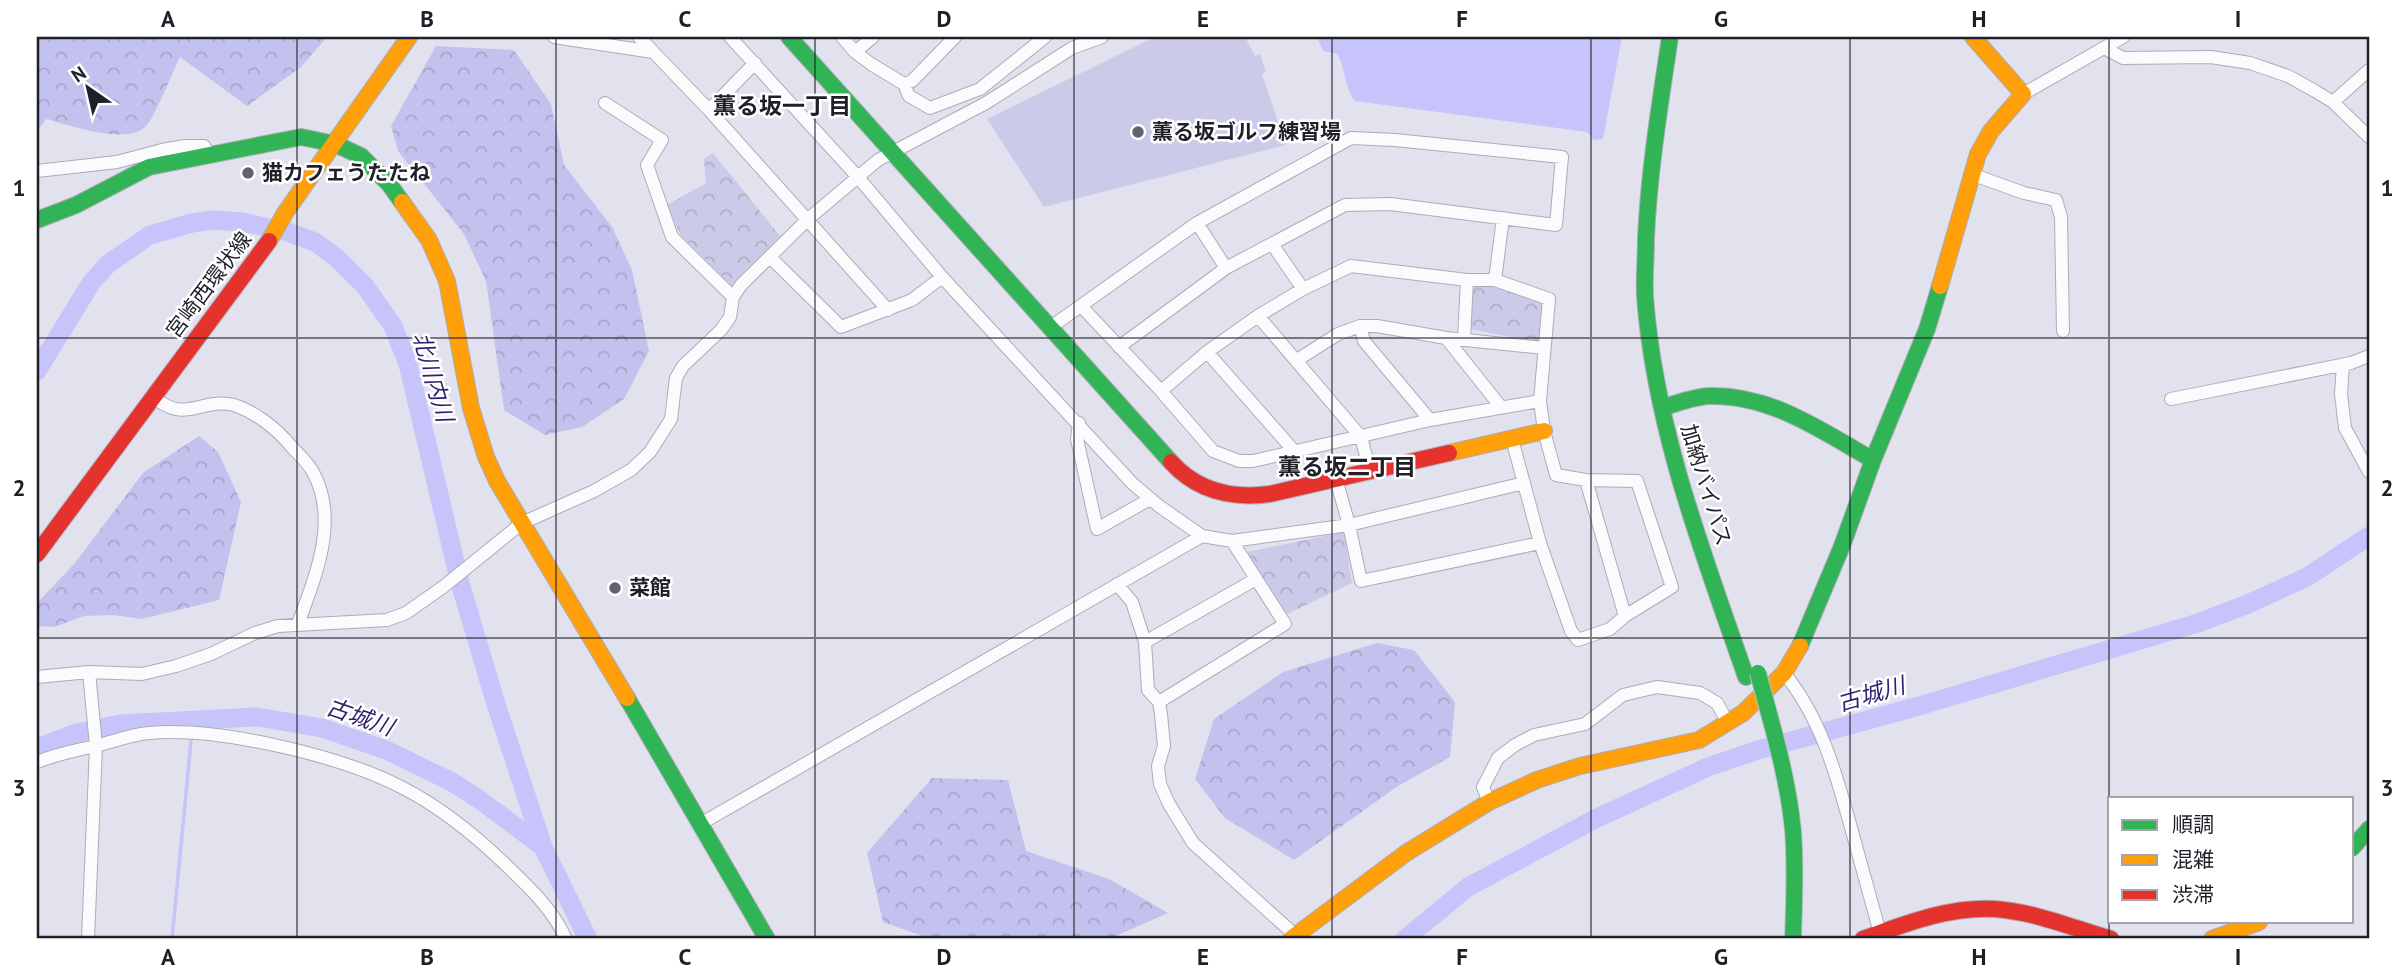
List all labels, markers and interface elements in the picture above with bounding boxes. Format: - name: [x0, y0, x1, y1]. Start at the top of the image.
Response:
- text: A: [161, 4, 175, 33]
- text: B: [420, 4, 434, 33]
- text: C: [679, 4, 692, 33]
- text: D: [937, 4, 951, 33]
- text: E: [1197, 4, 1209, 33]
- text: F: [1456, 4, 1468, 33]
- text: G: [1714, 4, 1728, 33]
- text: H: [1972, 4, 1986, 33]
- text: I: [2235, 4, 2241, 33]
- north arrow: [52, 52, 122, 122]
- text: N: [67, 60, 90, 87]
- district label: 薫る坂一丁目: [713, 91, 851, 120]
- place label: 薫る坂ゴルフ練習場: [1152, 118, 1341, 145]
- marker: 薫る坂ゴルフ練習場: [1130, 124, 1146, 140]
- place label: 猫カフェうたたね: [262, 159, 430, 186]
- marker: 猫カフェうたたね: [240, 165, 256, 181]
- text: 1: [12, 173, 26, 202]
- text: 1: [2380, 173, 2394, 202]
- street label: 宮崎西環状線: [160, 226, 257, 343]
- water label: 北川内川: [407, 329, 461, 428]
- street label: 加納バイパス: [1675, 421, 1738, 549]
- district label: 薫る坂二丁目: [1278, 452, 1416, 481]
- text: 2: [12, 473, 26, 502]
- text: 2: [2380, 473, 2394, 502]
- place label: 菜館: [629, 574, 671, 601]
- marker: 菜館: [607, 580, 623, 596]
- water label: 古城川: [1834, 669, 1911, 717]
- water label: 古城川: [323, 692, 400, 742]
- text: 3: [12, 773, 26, 802]
- text: 3: [2380, 773, 2394, 802]
- legend: [2108, 797, 2354, 923]
- text: 順調: [2172, 811, 2214, 838]
- text: 混雑: [2172, 846, 2214, 873]
- text: 渋滞: [2172, 881, 2214, 908]
- text: A: [161, 942, 175, 971]
- text: B: [420, 942, 434, 971]
- text: C: [679, 942, 692, 971]
- text: D: [937, 942, 951, 971]
- text: E: [1197, 942, 1209, 971]
- text: F: [1456, 942, 1468, 971]
- text: G: [1714, 942, 1728, 971]
- text: H: [1972, 942, 1986, 971]
- text: I: [2235, 942, 2241, 971]

